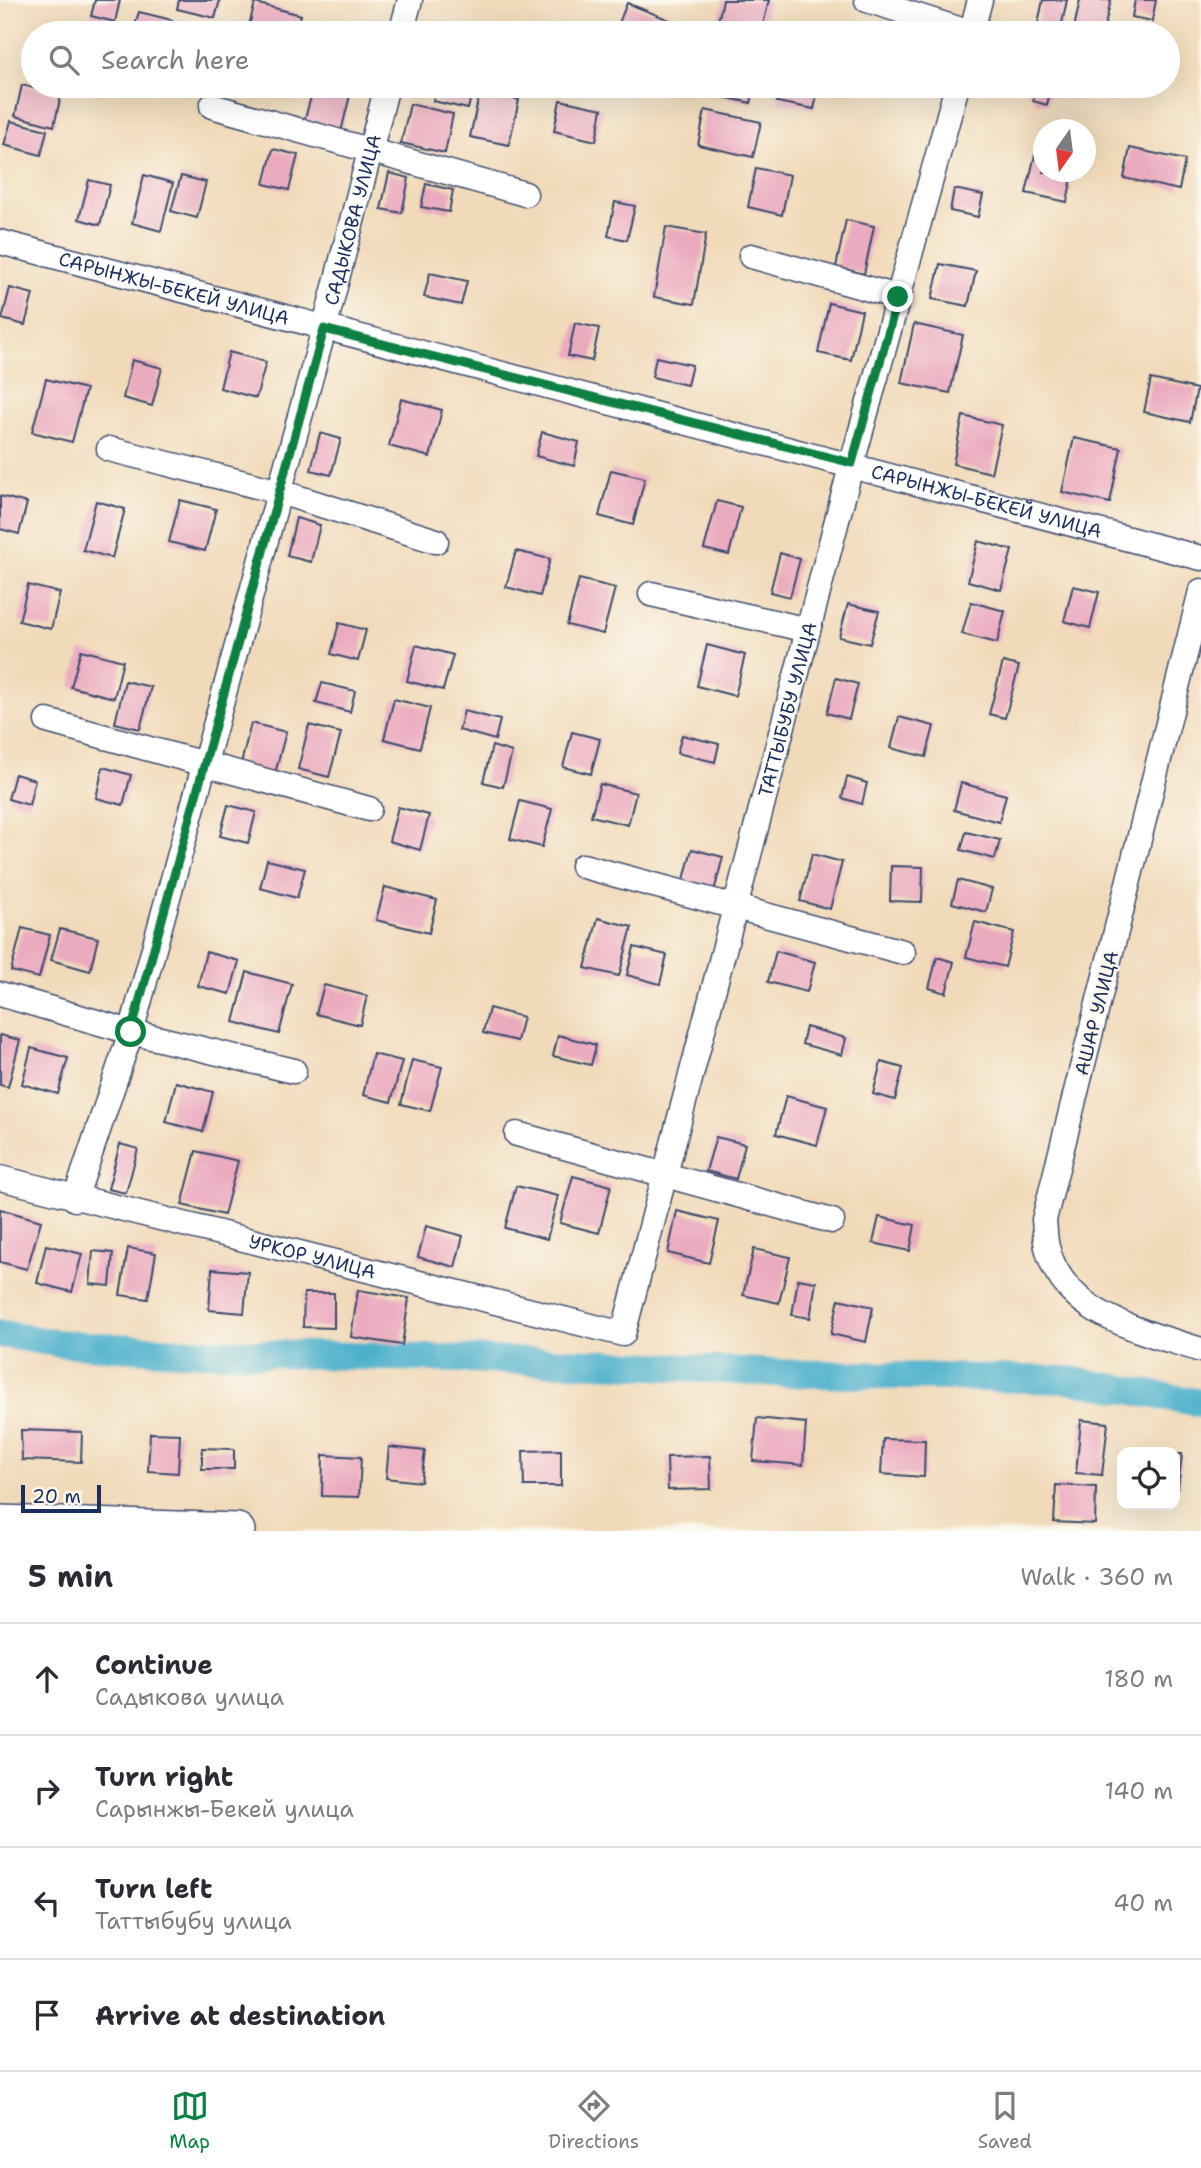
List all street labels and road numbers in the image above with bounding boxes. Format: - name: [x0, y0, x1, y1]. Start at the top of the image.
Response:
- street label: САДЫКОВА УЛИЦА: [319, 131, 387, 308]
- street label: САРЫНЖЫ-БЕКЕЙ УЛИЦА: [56, 246, 292, 331]
- street label: САРЫНЖЫ-БЕКЕЙ УЛИЦА: [869, 459, 1105, 544]
- street label: ТАТТЫБУБУ УЛИЦА: [753, 619, 823, 800]
- street label: АШАР УЛИЦА: [1069, 948, 1124, 1078]
- street label: УРКОР УЛИЦА: [246, 1229, 378, 1285]

